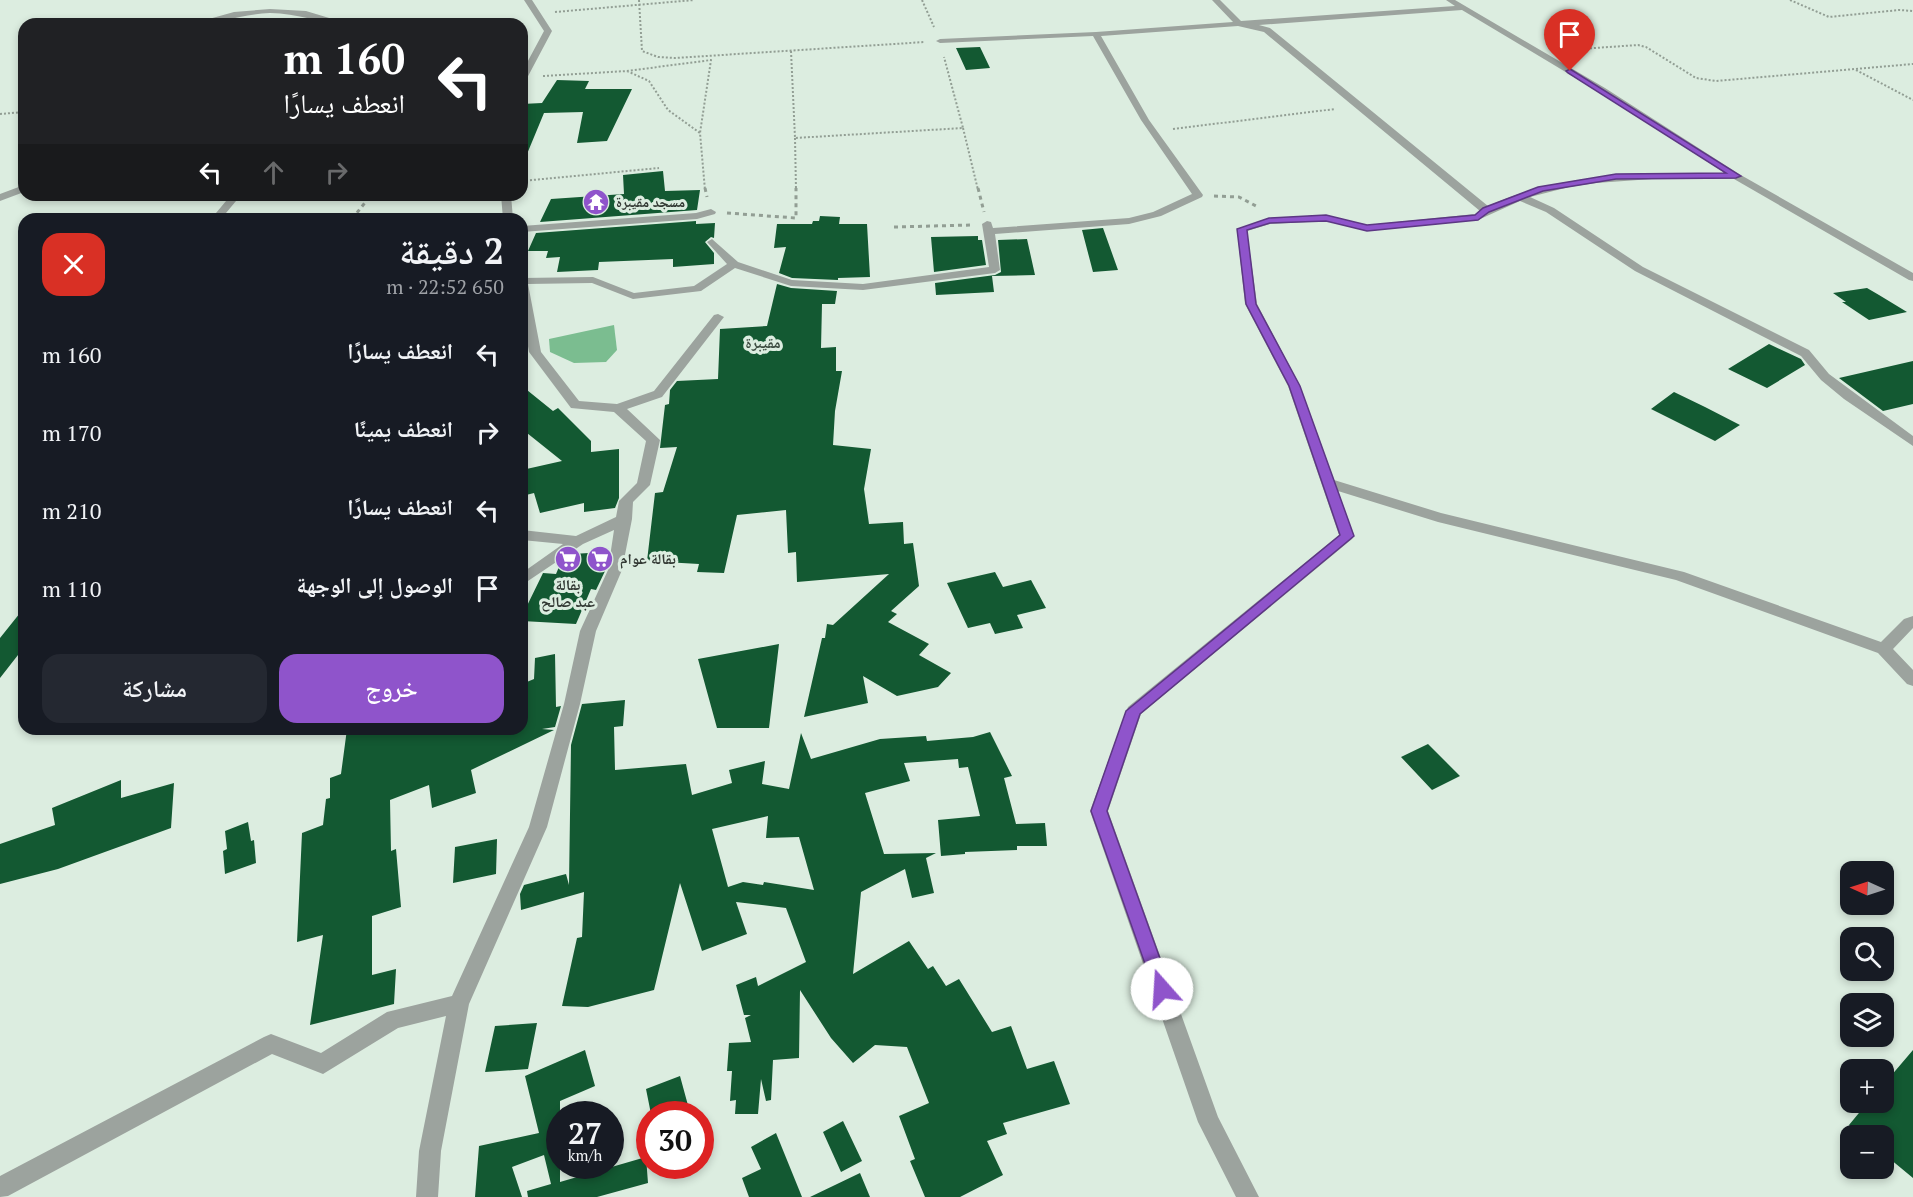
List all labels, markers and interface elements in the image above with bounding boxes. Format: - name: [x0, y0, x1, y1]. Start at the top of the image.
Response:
- pin: [1544, 9, 1595, 71]
- icon: arrive: [1553, 18, 1586, 51]
- text: 160 m: [284, 30, 405, 86]
- icon: left: [426, 42, 504, 120]
- text: انعطف يسارًا: [284, 85, 405, 121]
- icon: left: [194, 156, 227, 189]
- icon: ahead: [257, 156, 290, 189]
- icon: right: [320, 156, 353, 189]
- temple icon: مسجد مقيبرة: [581, 187, 611, 217]
- place label: مسجد مقيبرة: [616, 192, 685, 211]
- text: 2 دقيقة: [399, 227, 504, 274]
- button: close: [42, 233, 105, 296]
- text: 650 m · 22:52: [386, 273, 504, 300]
- district label: مقيبرة: [745, 332, 781, 352]
- text: انعطف يسارًا: [347, 336, 453, 365]
- icon: left: [471, 338, 504, 371]
- text: 160 m: [42, 340, 102, 369]
- text: انعطف يمينًا: [354, 414, 453, 443]
- icon: right: [471, 416, 504, 449]
- text: 170 m: [42, 418, 102, 447]
- text: انعطف يسارًا: [347, 492, 453, 521]
- icon: left: [471, 494, 504, 527]
- text: 210 m: [42, 496, 102, 525]
- supermarket icon: بقالة عبد صالح: [553, 544, 583, 574]
- supermarket icon: بقالة عوام: [585, 544, 615, 574]
- place label: بقالة عوام: [620, 548, 676, 569]
- text: الوصول إلى الوجهة: [296, 570, 453, 599]
- icon: arrive: [471, 572, 504, 605]
- text: 110 m: [42, 574, 102, 603]
- place label: بقالة عبد صالح: [541, 574, 595, 612]
- button: مشاركة: [42, 654, 267, 723]
- button: خروج: [279, 654, 504, 723]
- north arrow: [1840, 861, 1894, 915]
- map controls: [1840, 861, 1894, 1179]
- button: search: [1840, 927, 1894, 981]
- position arrow: [1130, 957, 1194, 1021]
- button: layers: [1840, 993, 1894, 1047]
- button: +: [1840, 1059, 1894, 1113]
- speed limit sign: 30: [636, 1101, 714, 1179]
- text: 27: [568, 1113, 602, 1153]
- button: −: [1840, 1125, 1894, 1179]
- text: km/h: [568, 1145, 602, 1165]

